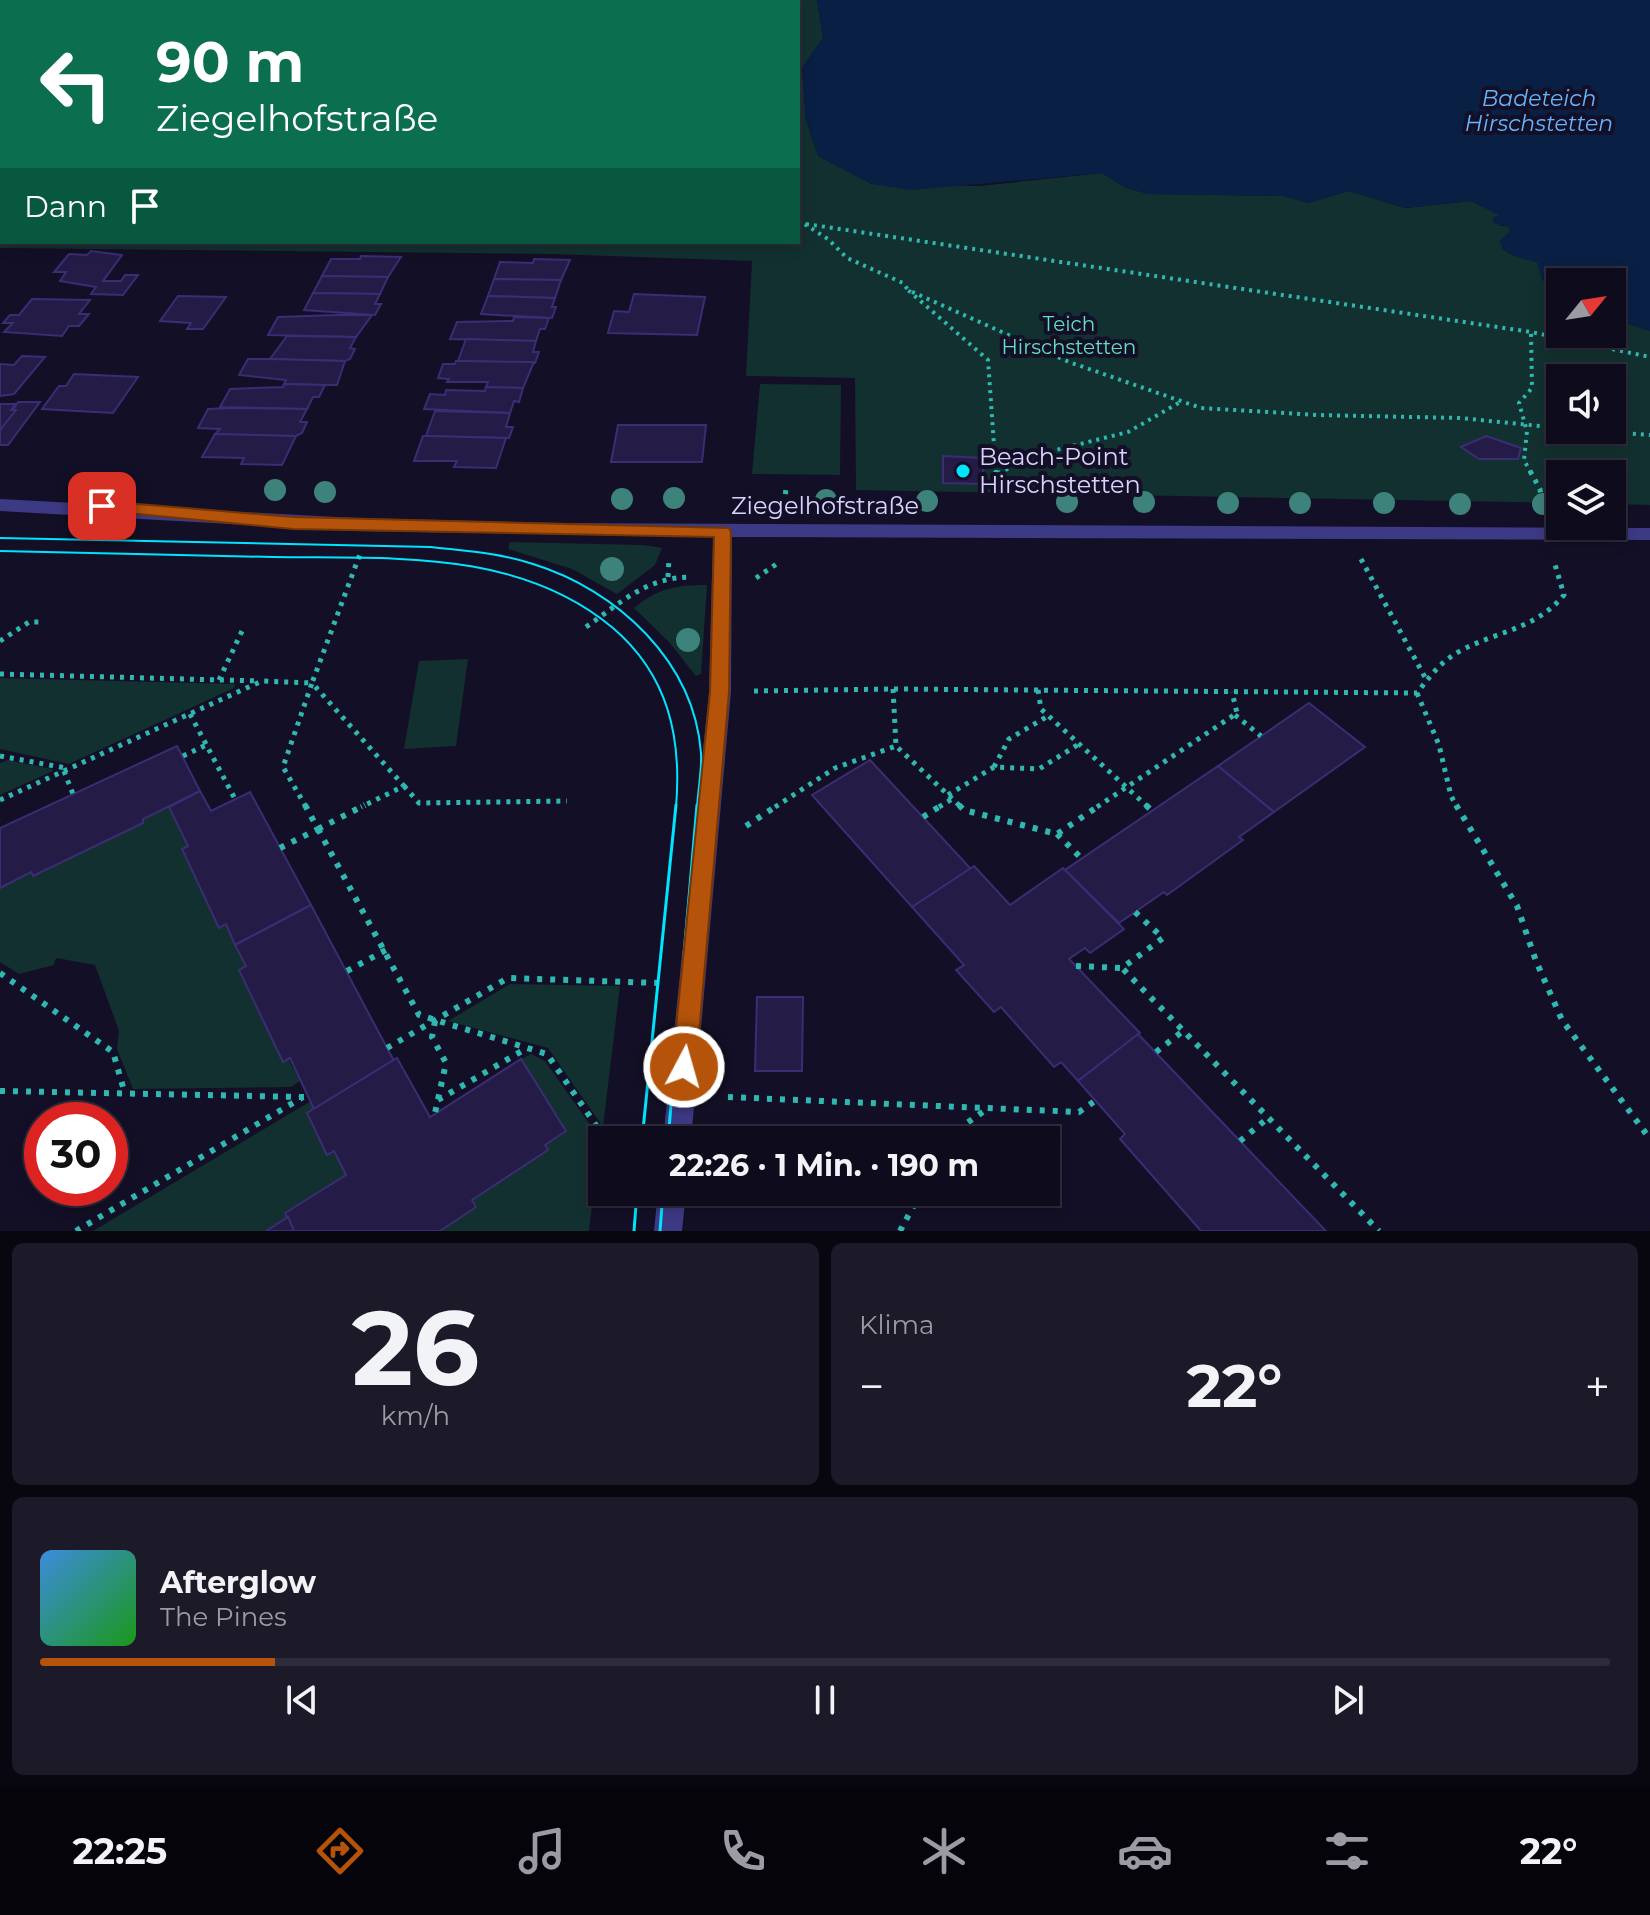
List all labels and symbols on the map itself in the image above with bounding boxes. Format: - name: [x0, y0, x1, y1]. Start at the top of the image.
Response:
- water label: Badeteich Hirschstetten: [1465, 85, 1613, 137]
- north arrow: [1546, 268, 1626, 348]
- park label: Teich Hirschstetten: [1002, 312, 1136, 359]
- place label: Beach-Point Hirschstetten: [979, 442, 1141, 499]
- marker: Beach-Point Hirschstetten: [954, 462, 972, 480]
- pin: [68, 472, 136, 540]
- street label: Ziegelhofstraße: [731, 491, 919, 520]
- position arrow: [642, 1025, 726, 1109]
- speed limit sign: 30: [24, 1102, 128, 1206]

